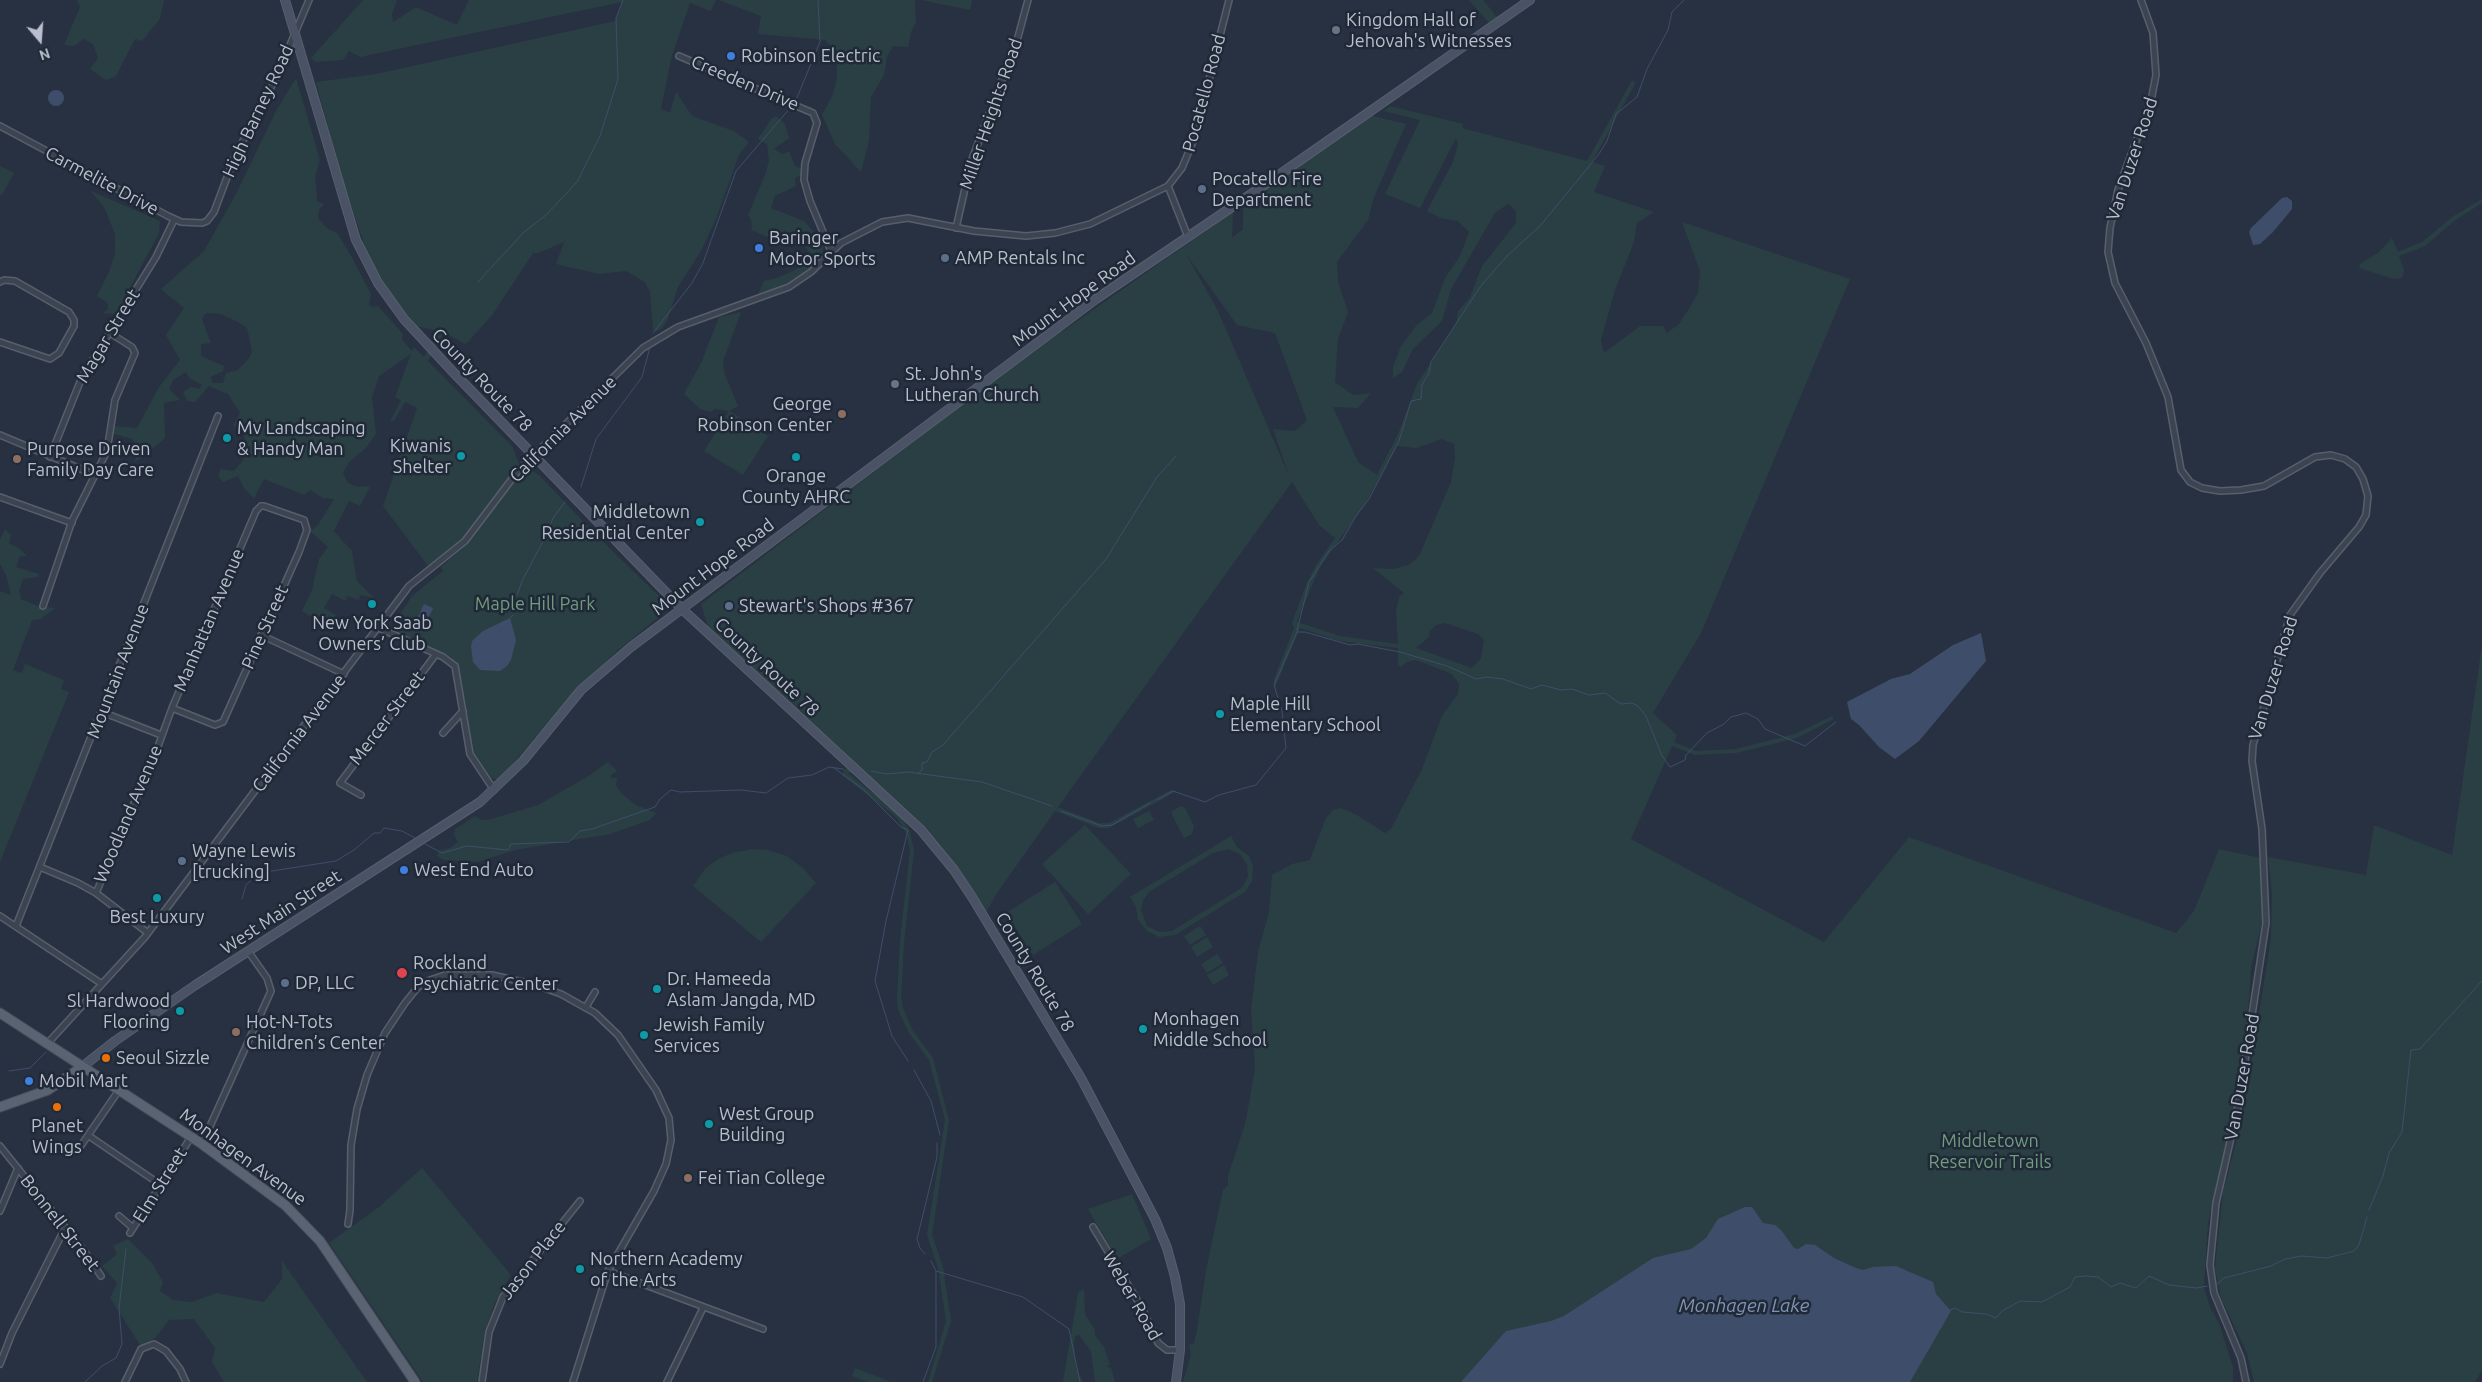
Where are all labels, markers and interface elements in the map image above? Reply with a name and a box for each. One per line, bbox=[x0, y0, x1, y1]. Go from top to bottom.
place label: Kingdom Hall of Jehovah's Witnesses bbox=[1346, 9, 1512, 52]
north arrow bbox=[15, 15, 65, 65]
marker: Kingdom Hall of Jehovah's Witnesses bbox=[1330, 24, 1342, 36]
street label: Pocatello Road bbox=[1178, 32, 1230, 154]
street label: Miller Heights Road bbox=[955, 36, 1027, 192]
street label: High Barney Road bbox=[218, 41, 298, 181]
text: N bbox=[37, 45, 52, 63]
place label: Robinson Electric bbox=[741, 45, 880, 67]
marker: Robinson Electric bbox=[725, 50, 737, 62]
street label: Creeden Drive bbox=[688, 51, 802, 115]
street label: Van Duzer Road bbox=[2102, 95, 2162, 223]
street label: Carmelite Drive bbox=[42, 142, 162, 220]
place label: Pocatello Fire Department bbox=[1212, 168, 1322, 210]
marker: Pocatello Fire Department bbox=[1196, 183, 1208, 195]
place label: Baringer Motor Sports bbox=[769, 227, 876, 270]
marker: Baringer Motor Sports bbox=[753, 242, 765, 254]
place label: AMP Rentals Inc bbox=[955, 247, 1085, 269]
street label: Mount Hope Road bbox=[1008, 247, 1140, 351]
marker: AMP Rentals Inc bbox=[939, 252, 951, 264]
street label: Magar Street bbox=[72, 285, 144, 387]
street label: County Route 78 bbox=[427, 324, 537, 436]
place label: St. John's Lutheran Church bbox=[905, 363, 1039, 406]
street label: California Avenue bbox=[505, 371, 621, 487]
marker: St. John's Lutheran Church bbox=[889, 378, 901, 390]
place label: George Robinson Center bbox=[697, 393, 832, 436]
marker: George Robinson Center bbox=[836, 408, 848, 420]
place label: Mv Landscaping & Handy Man bbox=[237, 417, 366, 459]
marker: Mv Landscaping & Handy Man bbox=[221, 432, 233, 444]
place label: Kiwanis Shelter bbox=[390, 435, 451, 478]
place label: Purpose Driven Family Day Care bbox=[27, 438, 154, 480]
marker: Kiwanis Shelter bbox=[455, 450, 467, 462]
marker: Orange County AHRC bbox=[790, 451, 802, 463]
marker: Purpose Driven Family Day Care bbox=[11, 453, 23, 465]
place label: Orange County AHRC bbox=[742, 465, 850, 508]
place label: Middletown Residential Center bbox=[541, 501, 690, 544]
street label: Mount Hope Road bbox=[648, 514, 778, 620]
marker: Middletown Residential Center bbox=[694, 516, 706, 528]
street label: Manhattan Avenue bbox=[169, 545, 249, 695]
street label: Pine Street bbox=[237, 582, 293, 672]
park label: Maple Hill Park bbox=[475, 593, 595, 615]
place label: Stewart's Shops #367 bbox=[739, 595, 914, 617]
marker: New York Saab Owners’ Club bbox=[366, 598, 378, 610]
marker: Stewart's Shops #367 bbox=[723, 600, 735, 612]
street label: Mountain Avenue bbox=[82, 601, 154, 741]
place label: New York Saab Owners’ Club bbox=[312, 612, 432, 654]
street label: County Route 78 bbox=[710, 613, 824, 721]
street label: Van Duzer Road bbox=[2244, 614, 2302, 742]
street label: Mercer Street bbox=[345, 667, 429, 769]
street label: California Avenue bbox=[248, 670, 350, 796]
place label: Maple Hill Elementary School bbox=[1230, 693, 1381, 736]
marker: Maple Hill Elementary School bbox=[1214, 708, 1226, 720]
street label: Woodland Avenue bbox=[89, 742, 167, 886]
place label: Wayne Lewis [trucking] bbox=[192, 840, 296, 882]
marker: Wayne Lewis [trucking] bbox=[176, 855, 188, 867]
place label: West End Auto bbox=[414, 859, 534, 881]
marker: West End Auto bbox=[398, 864, 410, 876]
street label: West Main Street bbox=[217, 865, 345, 959]
marker: Best Luxury bbox=[151, 892, 163, 904]
place label: Best Luxury bbox=[109, 906, 205, 928]
street label: County Route 78 bbox=[991, 908, 1079, 1036]
place label: Rockland Psychiatric Center bbox=[413, 952, 558, 994]
marker: Rockland Psychiatric Center bbox=[395, 966, 409, 980]
place label: Dr. Hameeda Aslam Jangda, MD bbox=[667, 968, 816, 1011]
place label: DP, LLC bbox=[295, 972, 354, 994]
marker: DP, LLC bbox=[279, 977, 291, 989]
marker: Dr. Hameeda Aslam Jangda, MD bbox=[651, 983, 663, 995]
place label: Sl Hardwood Flooring bbox=[67, 990, 170, 1032]
marker: Sl Hardwood Flooring bbox=[174, 1005, 186, 1017]
place label: Monhagen Middle School bbox=[1153, 1008, 1267, 1050]
place label: Hot-N-Tots Children’s Center bbox=[246, 1011, 385, 1054]
street label: Van Duzer Road bbox=[2220, 1012, 2264, 1142]
place label: Jewish Family Services bbox=[654, 1014, 765, 1056]
marker: Monhagen Middle School bbox=[1137, 1023, 1149, 1035]
marker: Hot-N-Tots Children’s Center bbox=[230, 1026, 242, 1038]
marker: Jewish Family Services bbox=[638, 1029, 650, 1041]
place label: Seoul Sizzle bbox=[116, 1047, 210, 1069]
marker: Seoul Sizzle bbox=[100, 1052, 112, 1064]
place label: Mobil Mart bbox=[39, 1070, 128, 1092]
marker: Mobil Mart bbox=[23, 1075, 35, 1087]
marker: Planet Wings bbox=[51, 1101, 63, 1113]
place label: West Group Building bbox=[719, 1103, 814, 1146]
street label: Monhagen Avenue bbox=[175, 1104, 311, 1210]
place label: Planet Wings bbox=[31, 1115, 83, 1158]
marker: West Group Building bbox=[703, 1118, 715, 1130]
park label: Middletown Reservoir Trails bbox=[1928, 1130, 2052, 1172]
street label: Elm Street bbox=[128, 1143, 192, 1227]
place label: Fei Tian College bbox=[698, 1167, 826, 1189]
street label: Bonnell Street bbox=[16, 1171, 104, 1275]
marker: Fei Tian College bbox=[682, 1172, 694, 1184]
street label: Jason Place bbox=[496, 1216, 570, 1304]
place label: Northern Academy of the Arts bbox=[590, 1248, 743, 1290]
street label: Weber Road bbox=[1098, 1248, 1166, 1344]
marker: Northern Academy of the Arts bbox=[574, 1263, 586, 1275]
water label: Monhagen Lake bbox=[1679, 1295, 1809, 1317]

